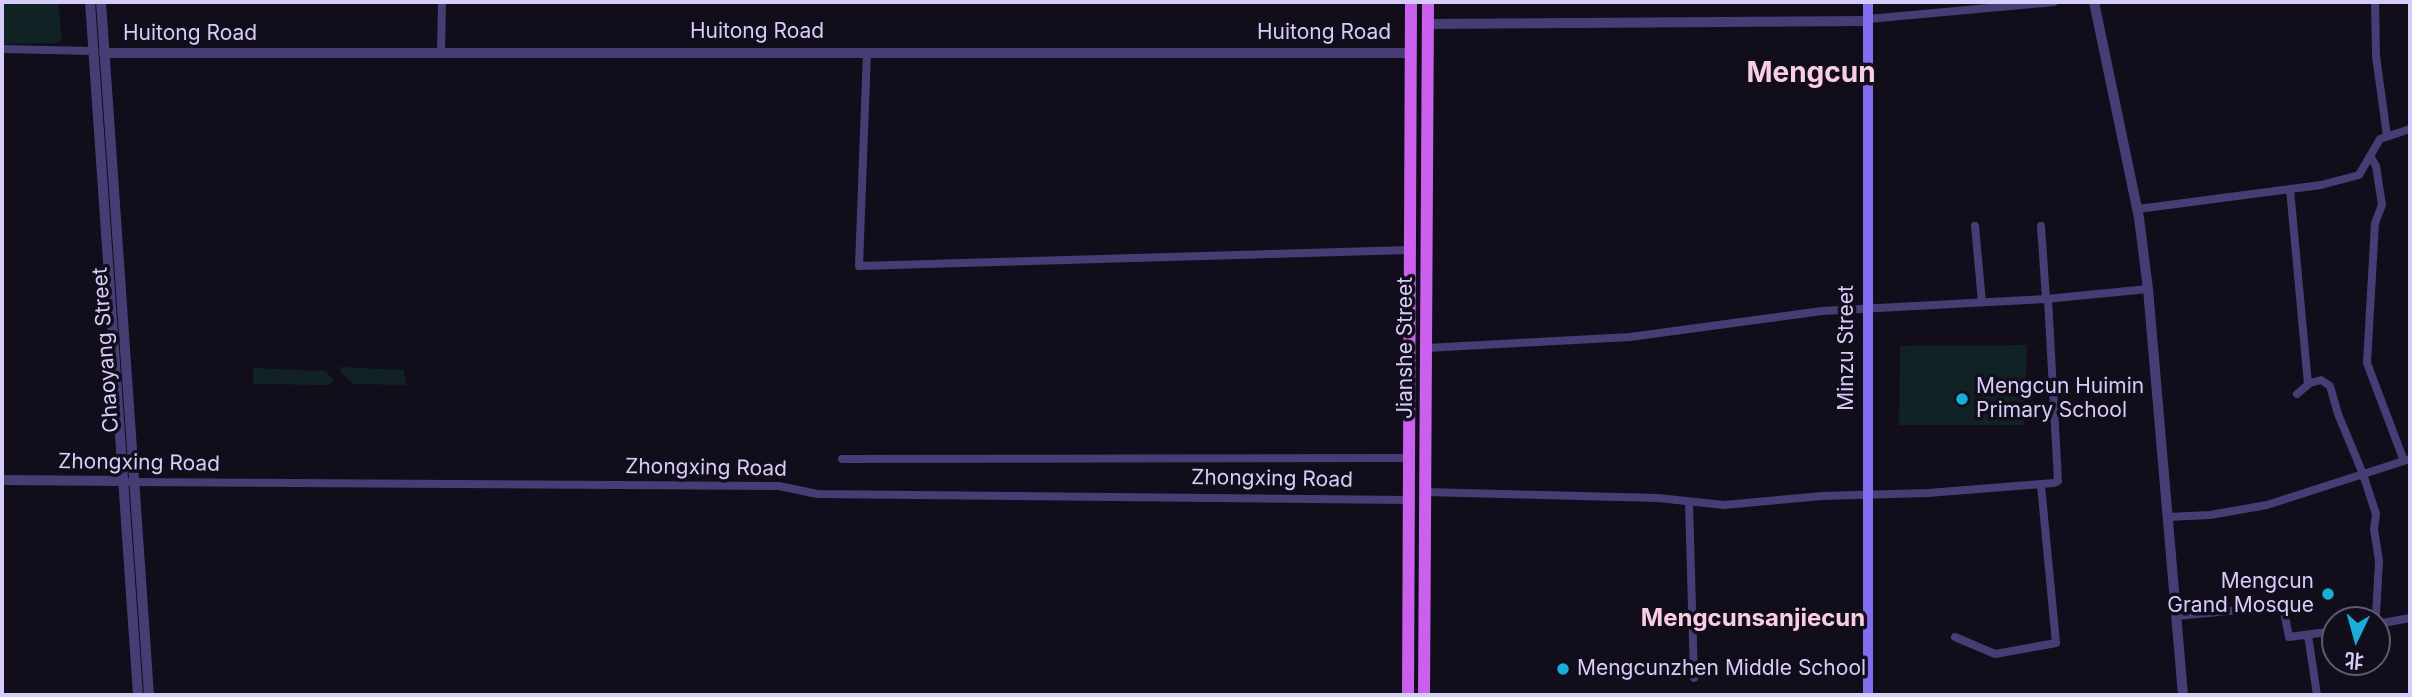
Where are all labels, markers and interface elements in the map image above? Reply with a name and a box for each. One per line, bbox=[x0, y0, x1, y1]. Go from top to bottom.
street label: Huitong Road bbox=[690, 19, 824, 45]
street label: Huitong Road bbox=[1257, 20, 1391, 46]
street label: Huitong Road bbox=[123, 21, 257, 47]
district label: Mengcun bbox=[1746, 57, 1876, 91]
street label: Chaoyang Street bbox=[88, 266, 124, 434]
street label: Jianshe Street bbox=[1393, 277, 1419, 419]
street label: Minzu Street bbox=[1834, 285, 1860, 411]
place label: Mengcun Huimin Primary School bbox=[1976, 374, 2144, 424]
marker: Mengcun Huimin Primary School bbox=[1954, 391, 1970, 407]
street label: Zhongxing Road bbox=[58, 449, 220, 477]
street label: Zhongxing Road bbox=[625, 454, 787, 482]
street label: Zhongxing Road bbox=[1191, 465, 1353, 493]
place label: Mengcun Grand Mosque bbox=[2167, 569, 2314, 619]
marker: Mengcun Grand Mosque bbox=[2320, 586, 2336, 602]
district label: Mengcunsanjiecun bbox=[1641, 605, 1865, 633]
north arrow bbox=[2321, 606, 2391, 676]
text: 北 bbox=[2344, 648, 2365, 673]
place label: Mengcunzhen Middle School bbox=[1577, 656, 1866, 682]
marker: Mengcunzhen Middle School bbox=[1555, 661, 1571, 677]

